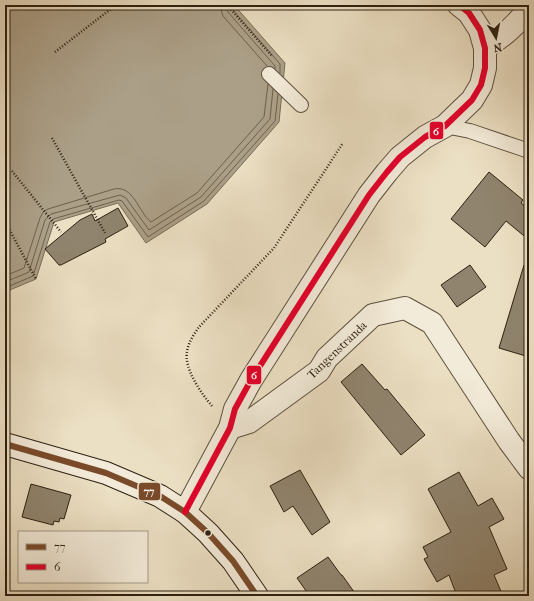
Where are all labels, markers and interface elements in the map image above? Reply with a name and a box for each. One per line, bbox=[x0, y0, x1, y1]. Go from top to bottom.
north arrow bbox=[476, 18, 516, 58]
text: N bbox=[492, 40, 503, 55]
line badge: 6 bbox=[429, 121, 444, 140]
text: 6 bbox=[433, 125, 440, 138]
street label: Tangenstranda bbox=[304, 318, 370, 382]
line badge: 6 bbox=[246, 365, 262, 385]
text: 6 bbox=[251, 369, 258, 382]
line badge: 77 bbox=[138, 482, 161, 501]
text: 77 bbox=[143, 485, 155, 498]
unlabelled marker bbox=[203, 528, 213, 538]
legend bbox=[18, 531, 148, 583]
text: 77 bbox=[54, 540, 66, 554]
text: 6 bbox=[54, 560, 61, 574]

